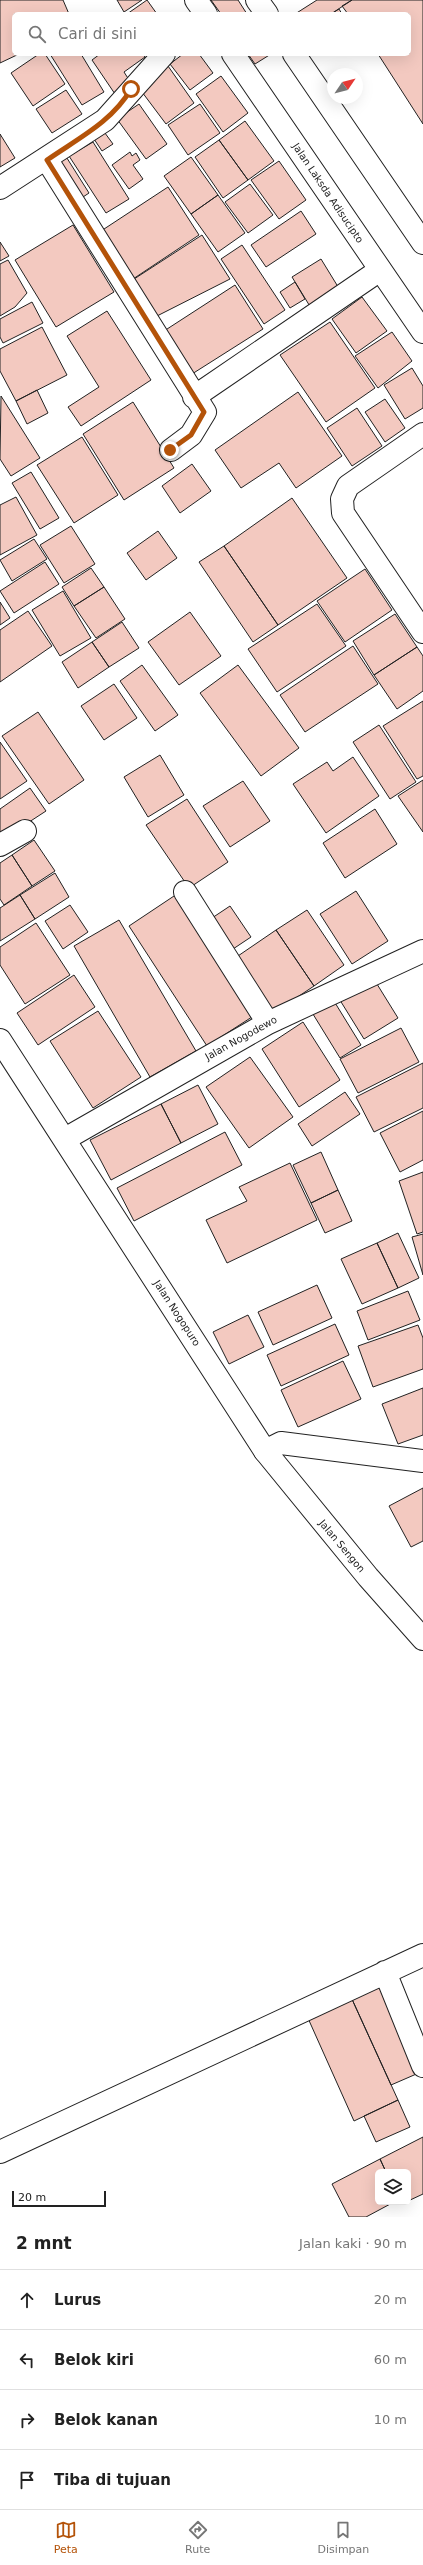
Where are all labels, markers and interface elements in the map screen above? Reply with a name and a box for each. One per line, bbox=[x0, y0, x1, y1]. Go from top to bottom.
search box bbox=[12, 12, 411, 56]
icon: search bbox=[26, 23, 48, 45]
text: Cari di sini bbox=[58, 25, 137, 43]
north arrow bbox=[327, 68, 363, 104]
route start bbox=[122, 80, 140, 98]
street label: Jalan Laksda Adisucipto bbox=[290, 140, 366, 245]
route end bbox=[161, 441, 179, 459]
street label: Jalan Nogodewo bbox=[202, 1014, 279, 1063]
street label: Jalan Nogopuro bbox=[151, 1277, 202, 1348]
street label: Jalan Sengon bbox=[316, 1517, 367, 1574]
map controls bbox=[375, 2169, 411, 2205]
button: layers bbox=[375, 2169, 411, 2205]
scale bar bbox=[12, 2189, 106, 2208]
text: 20 m bbox=[18, 2191, 46, 2204]
text: 2 mnt bbox=[16, 2233, 72, 2253]
text: Jalan kaki · 90 m bbox=[299, 2236, 407, 2251]
icon: ahead bbox=[16, 2289, 38, 2311]
text: Lurus bbox=[54, 2291, 101, 2309]
text: 20 m bbox=[374, 2292, 407, 2307]
icon: left bbox=[16, 2349, 38, 2371]
text: Belok kiri bbox=[54, 2351, 134, 2369]
text: 60 m bbox=[374, 2352, 407, 2367]
icon: right bbox=[16, 2409, 38, 2431]
text: Belok kanan bbox=[54, 2411, 158, 2429]
text: 10 m bbox=[374, 2412, 407, 2427]
icon: arrive bbox=[16, 2469, 38, 2491]
text: Tiba di tujuan bbox=[54, 2471, 171, 2489]
tab: Peta bbox=[54, 2519, 78, 2556]
tab: Rute bbox=[185, 2519, 210, 2556]
tab: Disimpan bbox=[318, 2519, 369, 2556]

